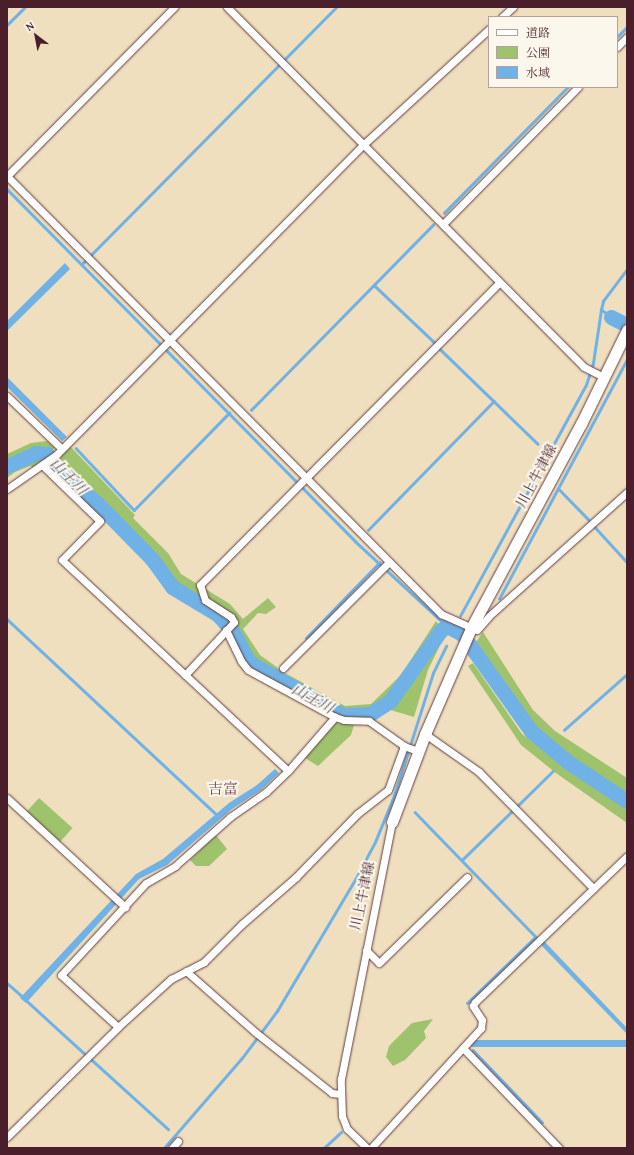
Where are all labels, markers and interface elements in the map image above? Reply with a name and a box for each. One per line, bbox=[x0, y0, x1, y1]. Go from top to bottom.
north arrow bbox=[16, 16, 56, 56]
legend bbox=[488, 16, 618, 88]
text: N bbox=[22, 17, 37, 35]
text: 道路 bbox=[526, 24, 550, 41]
text: 公園 bbox=[526, 44, 550, 61]
text: 水域 bbox=[526, 64, 550, 81]
street label: 川上牛津線 bbox=[512, 441, 560, 511]
water label: 山王川 bbox=[47, 454, 91, 498]
water label: 山王川 bbox=[289, 679, 337, 717]
district label: 吉富 bbox=[208, 780, 238, 798]
street label: 川上牛津線 bbox=[347, 860, 377, 932]

